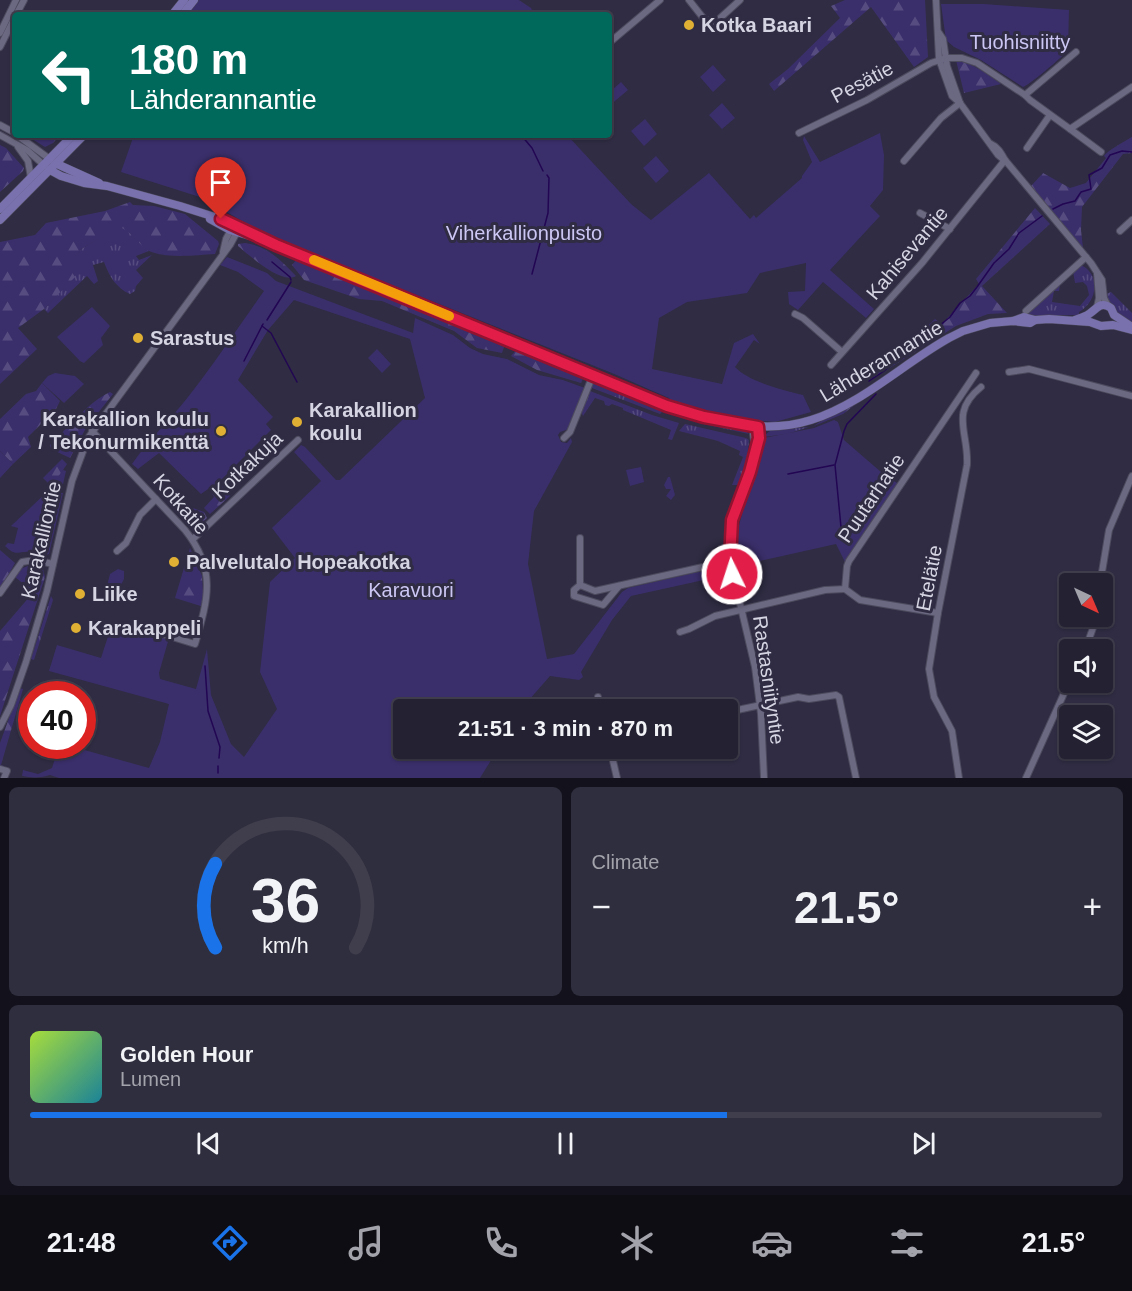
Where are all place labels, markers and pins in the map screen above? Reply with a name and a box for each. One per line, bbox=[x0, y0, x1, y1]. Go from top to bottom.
place label: Kotka Baari bbox=[701, 14, 812, 36]
marker: Kotka Baari bbox=[682, 18, 696, 32]
pin bbox=[195, 157, 246, 219]
place label: Sarastus bbox=[150, 327, 235, 349]
marker: Sarastus bbox=[131, 331, 145, 345]
place label: Karakallion koulu bbox=[309, 399, 417, 444]
place label: Karakallion koulu / Tekonurmikenttä bbox=[38, 408, 210, 453]
marker: Karakallion koulu bbox=[290, 415, 304, 429]
marker: Karakallion koulu / Tekonurmikenttä bbox=[214, 424, 228, 438]
place label: Palvelutalo Hopeakotka bbox=[186, 551, 411, 573]
marker: Palvelutalo Hopeakotka bbox=[167, 555, 181, 569]
place label: Liike bbox=[92, 583, 138, 605]
marker: Liike bbox=[73, 587, 87, 601]
place label: Karakappeli bbox=[88, 617, 201, 639]
marker: Karakappeli bbox=[69, 621, 83, 635]

